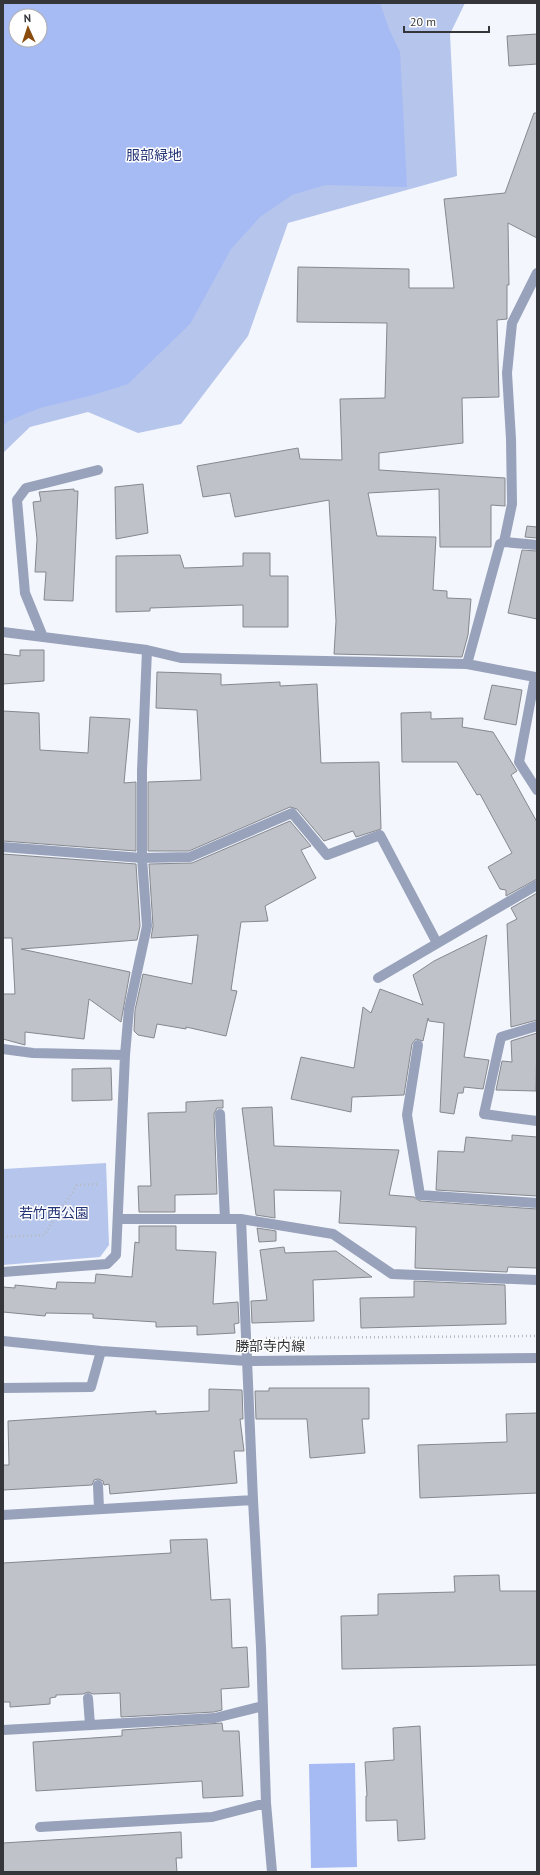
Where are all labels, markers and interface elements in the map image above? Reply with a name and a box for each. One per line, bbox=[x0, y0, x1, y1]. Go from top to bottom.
north arrow bbox=[8, 8, 48, 48]
scale bar bbox=[404, 8, 489, 34]
text: N bbox=[23, 11, 31, 25]
text: 20 m bbox=[410, 14, 436, 29]
park label: 服部緑地 bbox=[126, 146, 182, 164]
park label: 若竹西公園 bbox=[19, 1204, 89, 1222]
street label: 勝部寺内線 bbox=[235, 1337, 305, 1355]

